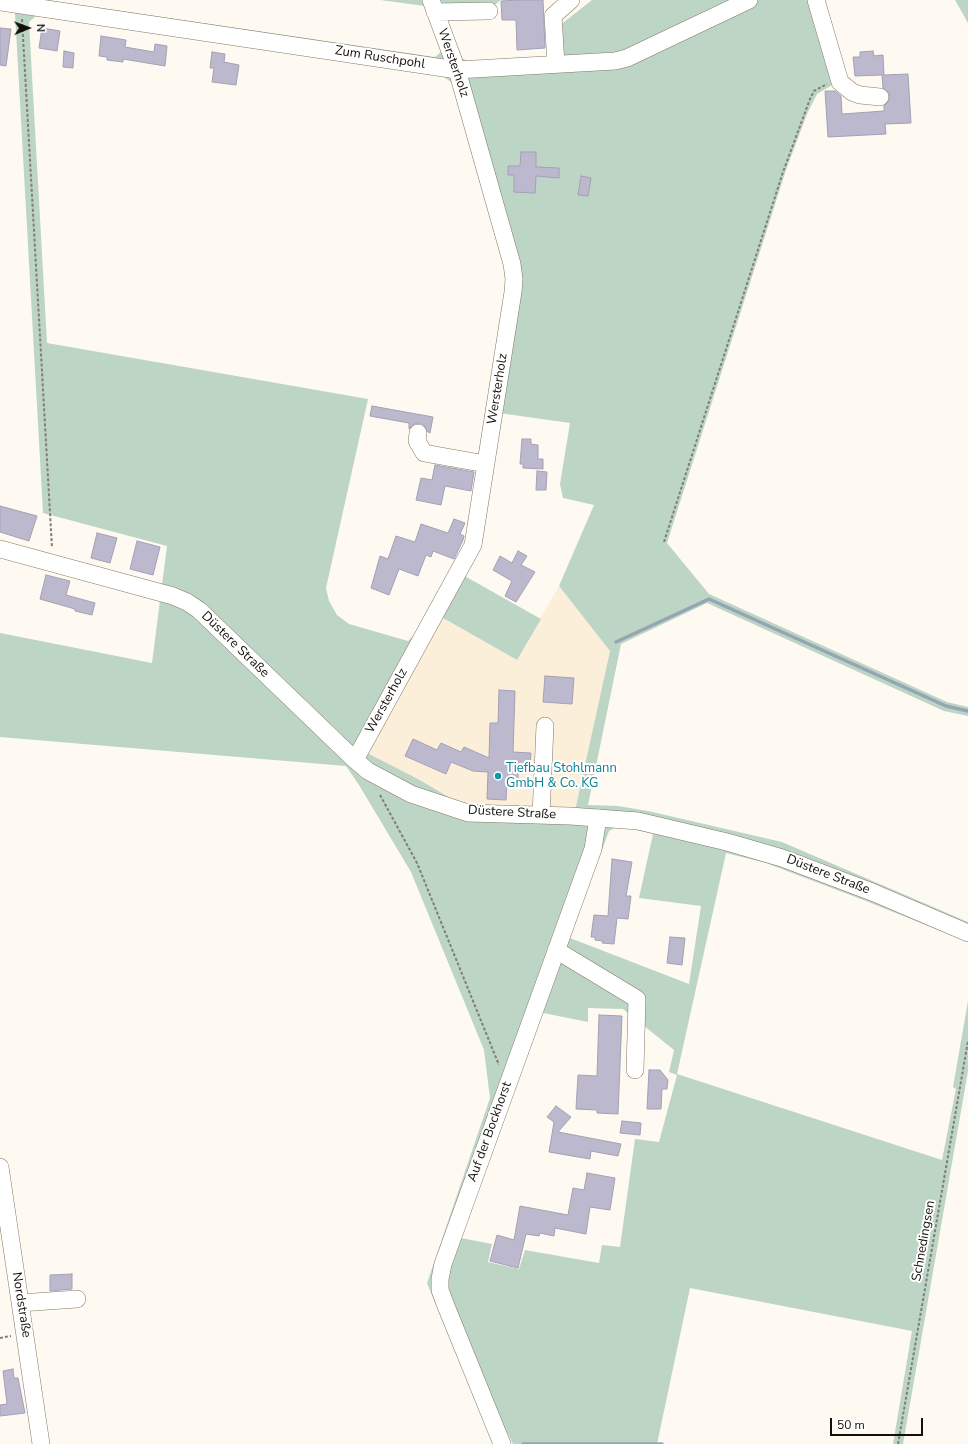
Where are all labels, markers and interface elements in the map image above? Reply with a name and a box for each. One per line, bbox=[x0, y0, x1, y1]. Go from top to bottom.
north arrow bbox=[8, 8, 48, 48]
text: N bbox=[33, 24, 48, 32]
street label: Wersterholz bbox=[434, 27, 472, 99]
street label: Zum Ruschpohl bbox=[334, 43, 426, 73]
street label: Wersterholz bbox=[485, 352, 511, 426]
street label: Düstere Straße bbox=[198, 609, 272, 681]
street label: Wersterholz bbox=[363, 666, 411, 736]
place label: Tiefbau Stohlmann GmbH & Co. KG bbox=[506, 761, 617, 792]
marker: Tiefbau Stohlmann GmbH & Co. KG bbox=[493, 771, 503, 781]
street label: Düstere Straße bbox=[468, 803, 556, 823]
street label: Düstere Straße bbox=[784, 852, 872, 898]
street label: Auf der Bockhorst bbox=[465, 1080, 515, 1184]
street label: Schnedingsen bbox=[909, 1199, 939, 1283]
street label: Nordstraße bbox=[8, 1271, 34, 1339]
scale bar bbox=[832, 1410, 925, 1436]
text: 50 m bbox=[837, 1417, 865, 1433]

